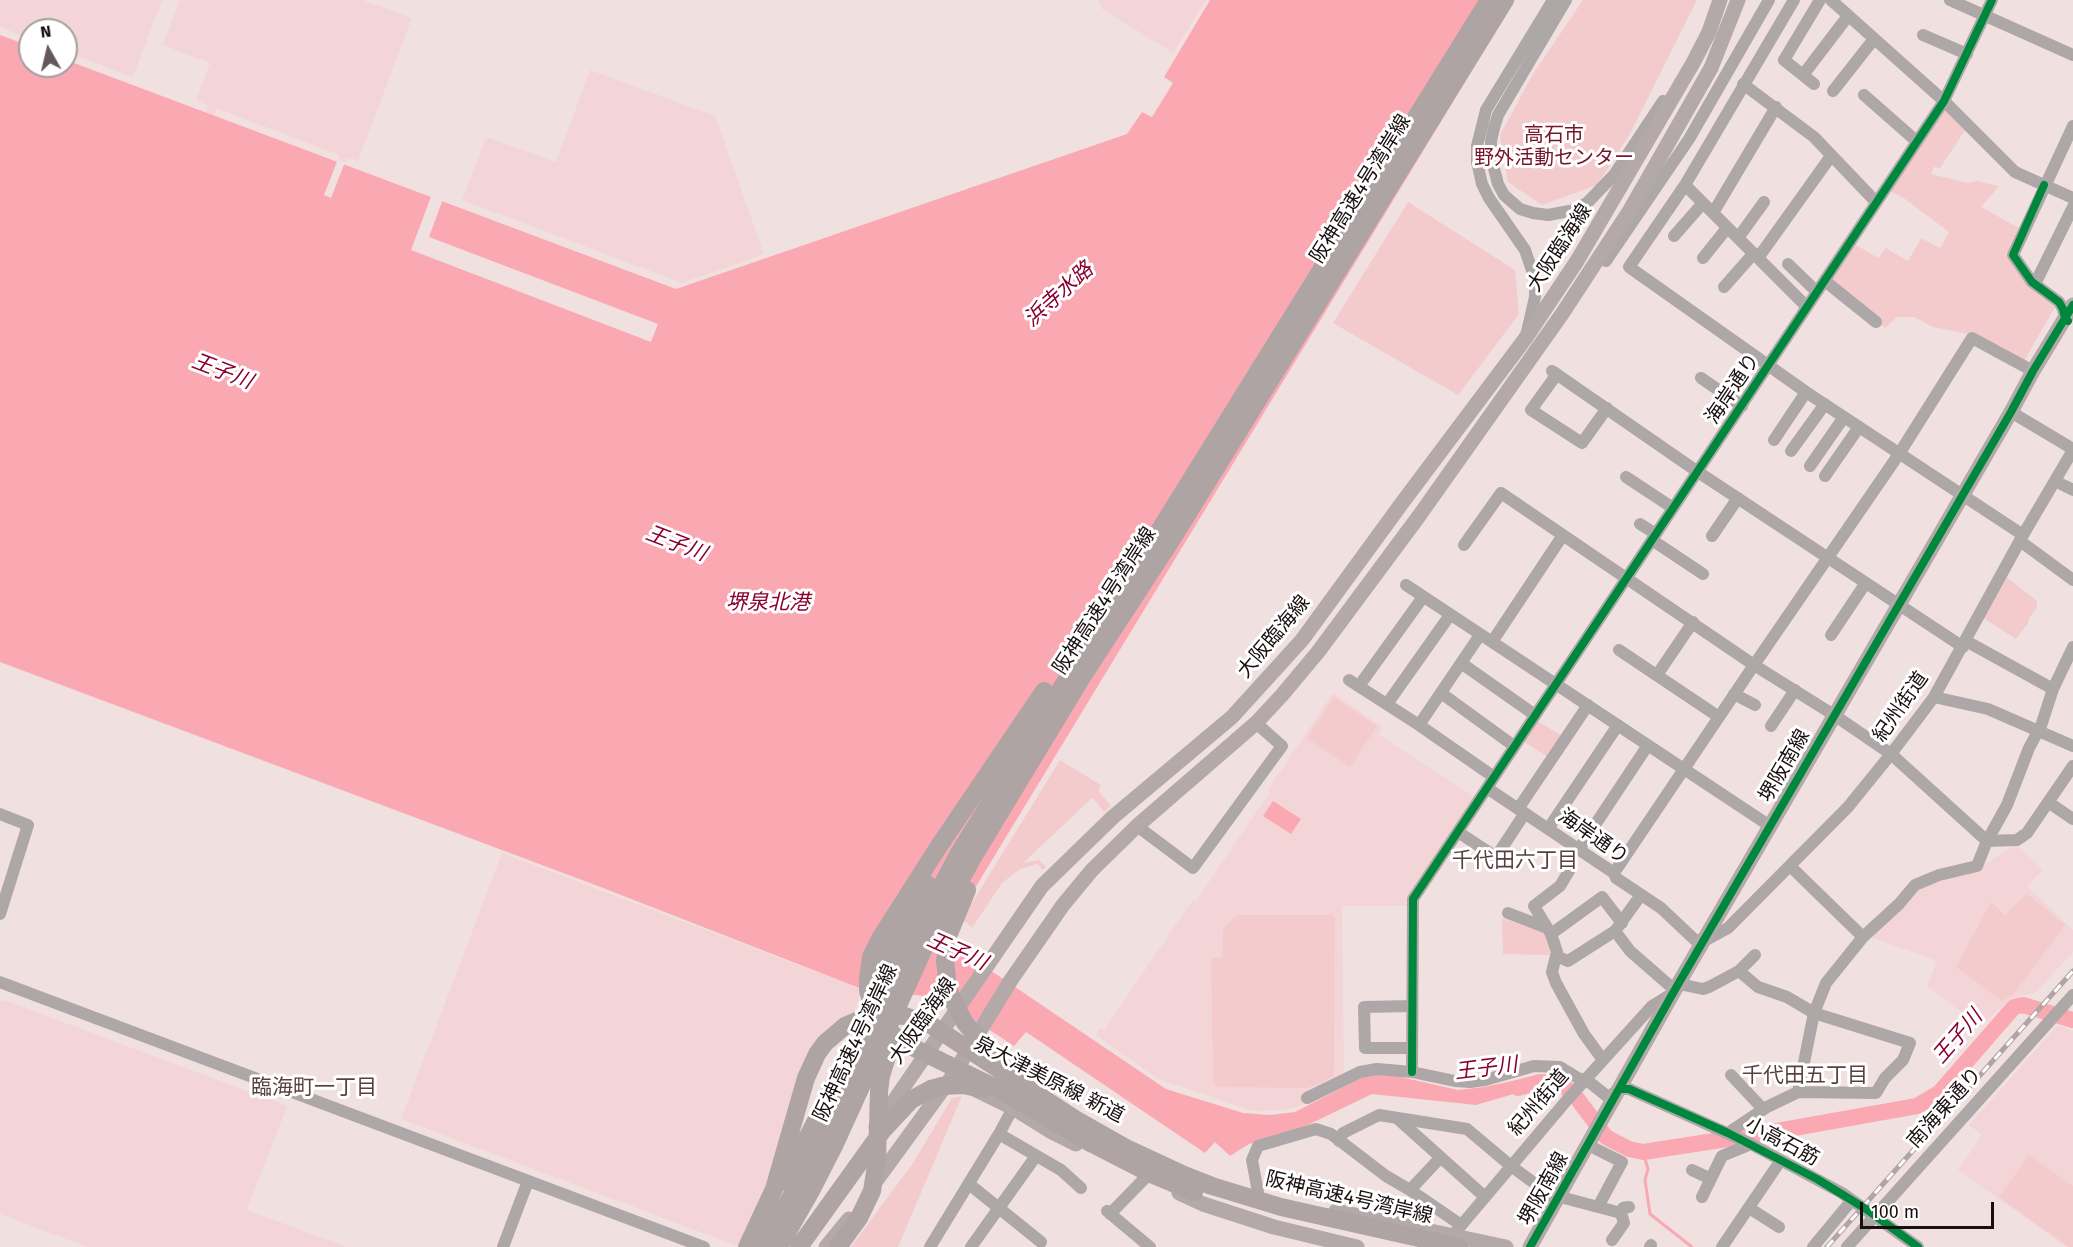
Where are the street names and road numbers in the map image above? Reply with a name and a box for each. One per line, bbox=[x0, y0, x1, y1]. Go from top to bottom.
street label: 阪神高速4号湾岸線 bbox=[1306, 110, 1416, 268]
street label: 大阪臨海線 bbox=[1523, 200, 1597, 296]
street label: 海岸通り bbox=[1701, 349, 1765, 429]
street label: 阪神高速4号湾岸線 bbox=[1048, 523, 1162, 679]
street label: 大阪臨海線 bbox=[1233, 591, 1315, 683]
street label: 紀州街道 bbox=[1868, 667, 1934, 747]
street label: 堺阪南線 bbox=[1755, 725, 1815, 807]
street label: 海岸通り bbox=[1553, 804, 1633, 870]
street label: 阪神高速4号湾岸線 bbox=[809, 961, 903, 1125]
street label: 大阪臨海線 bbox=[884, 973, 962, 1069]
street label: 泉大津美原線 新道 bbox=[970, 1032, 1128, 1128]
street label: 南海東通り bbox=[1903, 1063, 1987, 1153]
street label: 紀州街道 bbox=[1504, 1065, 1574, 1141]
street label: 小高石筋 bbox=[1741, 1113, 1823, 1171]
street label: 堺阪南線 bbox=[1514, 1148, 1574, 1230]
street label: 阪神高速4号湾岸線 bbox=[1263, 1167, 1435, 1229]

